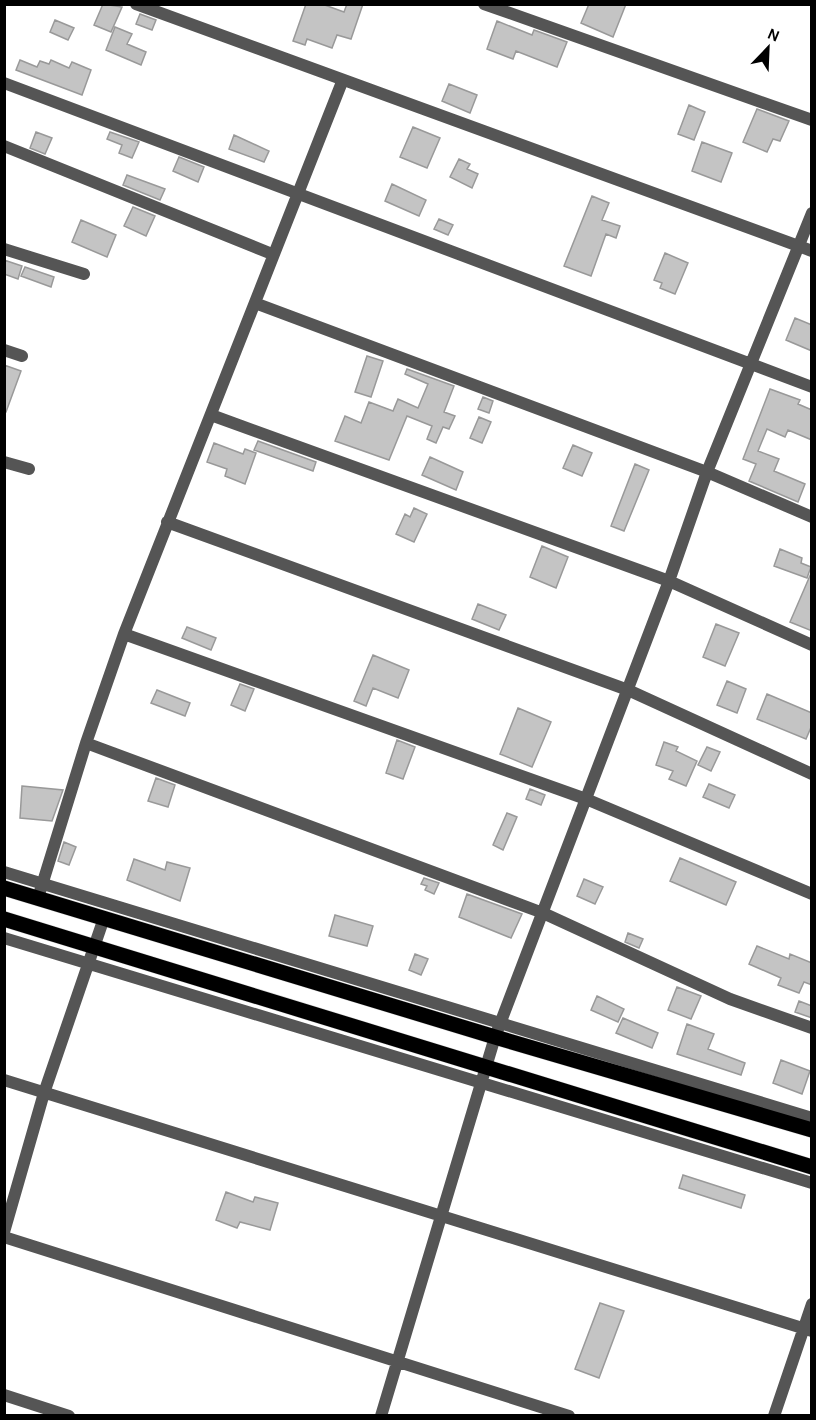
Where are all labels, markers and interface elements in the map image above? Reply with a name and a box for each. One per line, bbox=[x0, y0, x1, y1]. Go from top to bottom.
north arrow bbox=[738, 18, 798, 78]
text: N bbox=[765, 24, 783, 46]

